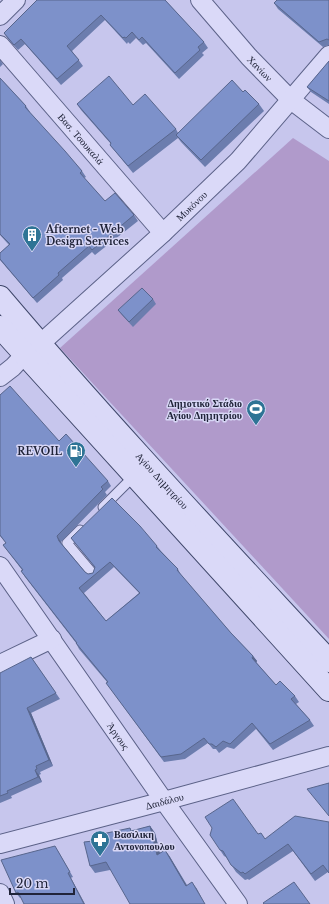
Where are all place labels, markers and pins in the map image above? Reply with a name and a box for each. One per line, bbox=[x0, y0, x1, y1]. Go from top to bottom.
place label: Afternet - Web Design Services bbox=[45, 223, 129, 248]
building icon: Afternet - Web Design Services bbox=[21, 224, 43, 252]
place label: Δημοτικό Στάδιο Αγίου Δημητρίου bbox=[167, 397, 242, 422]
sports icon: Δημοτικό Στάδιο Αγίου Δημητρίου bbox=[245, 398, 267, 426]
fuel station icon: REVOIL bbox=[65, 440, 87, 468]
place label: REVOIL bbox=[17, 445, 62, 458]
place label: Βασιλικη Αντονοπουλου bbox=[114, 828, 175, 853]
pharmacy icon: Βασιλικη Αντονοπουλου bbox=[89, 829, 111, 857]

